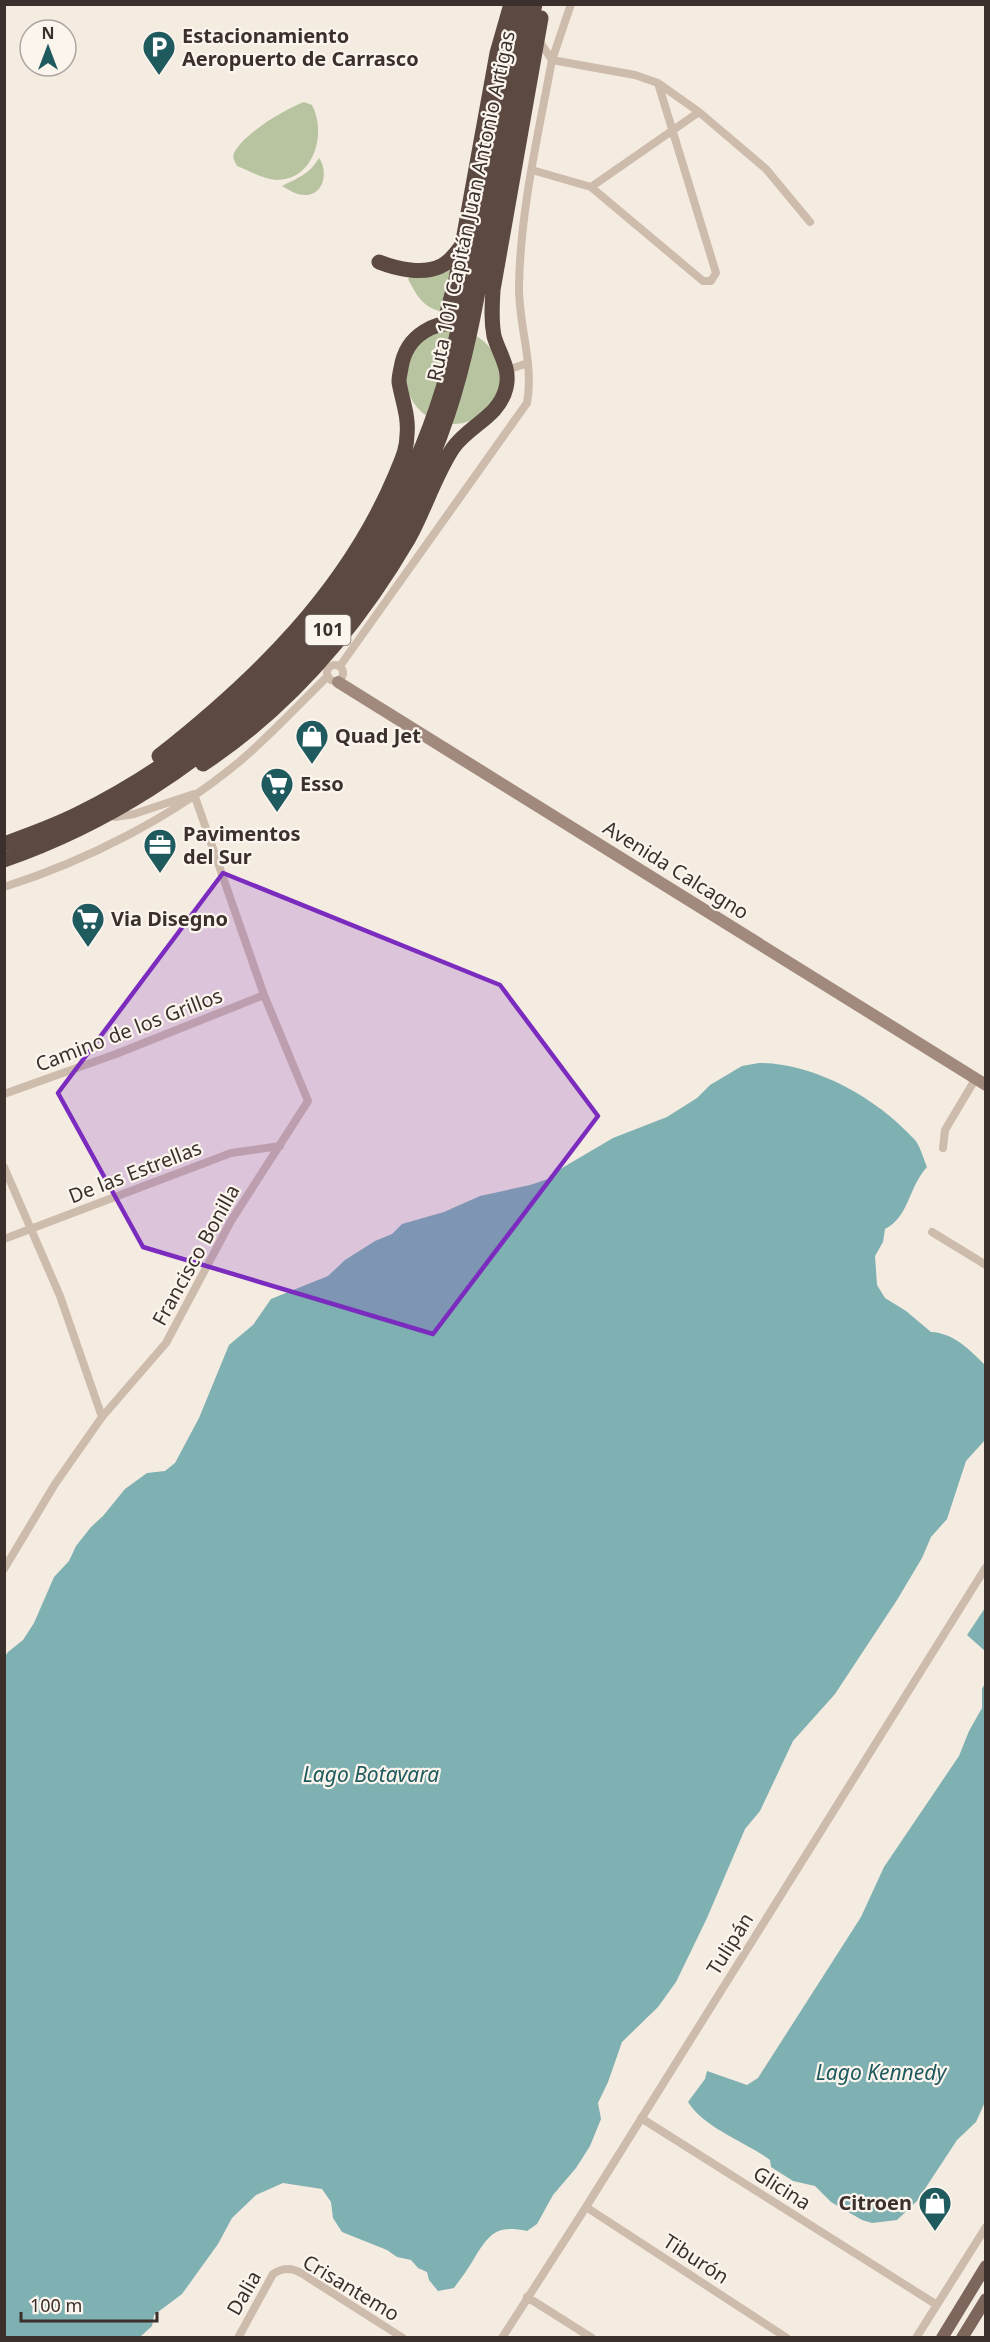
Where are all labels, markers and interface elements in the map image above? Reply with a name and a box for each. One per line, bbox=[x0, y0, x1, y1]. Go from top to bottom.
north arrow bbox=[18, 18, 78, 78]
text: N bbox=[41, 22, 55, 44]
place label: Estacionamiento Aeropuerto de Carrasco bbox=[182, 22, 419, 72]
street label: Ruta 101 Capitán Juan Antonio Artigas bbox=[420, 28, 521, 384]
parking icon: Estacionamiento Aeropuerto de Carrasco bbox=[141, 29, 177, 76]
road number: 101 bbox=[306, 615, 350, 645]
shop icon: Quad Jet bbox=[294, 718, 330, 765]
place label: Quad Jet bbox=[335, 722, 421, 749]
supermarket icon: Esso bbox=[259, 766, 295, 813]
place label: Esso bbox=[300, 770, 344, 797]
street label: Avenida Calcagno bbox=[598, 814, 754, 925]
place label: Pavimentos del Sur bbox=[183, 820, 300, 870]
office icon: Pavimentos del Sur bbox=[142, 827, 178, 874]
supermarket icon: Via Disegno bbox=[70, 901, 106, 948]
place label: Via Disegno bbox=[111, 905, 228, 932]
street label: Camino de los Grillos bbox=[31, 981, 226, 1078]
street label: De las Estrellas bbox=[64, 1134, 205, 1209]
street label: Francisco Bonilla bbox=[146, 1179, 245, 1330]
water label: Lago Botavara bbox=[303, 1760, 439, 1788]
street label: Tulipán bbox=[700, 1907, 759, 1980]
water label: Lago Kennedy bbox=[816, 2058, 947, 2086]
street label: Glicina bbox=[748, 2159, 816, 2216]
shop icon: Citroen bbox=[917, 2185, 953, 2232]
place label: Citroen bbox=[839, 2189, 912, 2216]
street label: Tiburón bbox=[658, 2227, 734, 2290]
street label: Crisantemo bbox=[298, 2248, 405, 2327]
street label: Dalia bbox=[220, 2265, 267, 2320]
scale bar bbox=[21, 2285, 158, 2323]
text: 100 m bbox=[30, 2293, 82, 2317]

